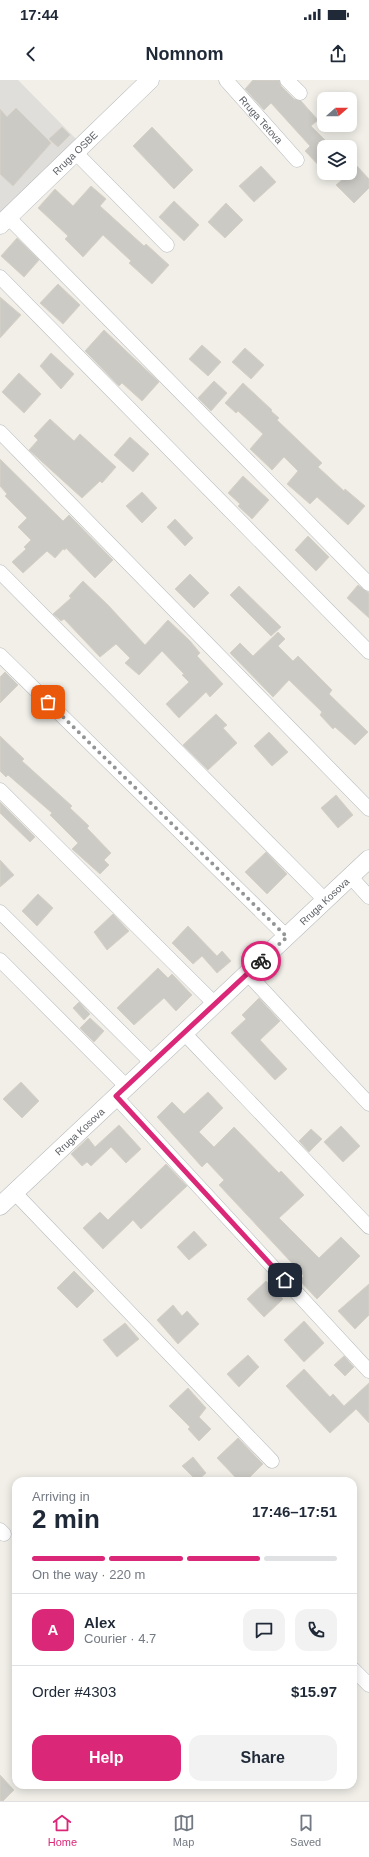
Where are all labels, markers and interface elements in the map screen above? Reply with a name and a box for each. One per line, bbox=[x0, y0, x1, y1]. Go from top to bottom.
text: 17:44 bbox=[20, 6, 58, 23]
icon: back bbox=[20, 43, 42, 65]
icon: share bbox=[327, 43, 349, 65]
text: Nomnom bbox=[146, 44, 224, 64]
north arrow bbox=[317, 92, 357, 132]
map controls bbox=[317, 92, 357, 180]
street label: Rruga Tetova bbox=[237, 94, 285, 146]
street label: Rruga OSBE bbox=[50, 128, 100, 177]
button: layers bbox=[317, 140, 357, 180]
pin bbox=[31, 685, 65, 719]
icon: bag bbox=[37, 691, 59, 713]
street label: Rruga Kosova bbox=[297, 875, 351, 927]
courier bbox=[241, 941, 281, 981]
icon: bike bbox=[250, 950, 272, 972]
street label: Rruga Kosova bbox=[53, 1105, 107, 1157]
pin bbox=[268, 1263, 302, 1297]
icon: home bbox=[274, 1269, 296, 1291]
text: Arriving in bbox=[32, 1489, 90, 1504]
text: 17:46–17:51 bbox=[252, 1503, 337, 1520]
text: 2 min bbox=[32, 1504, 100, 1534]
text: On the way · 220 m bbox=[32, 1567, 145, 1582]
button: chat bbox=[243, 1609, 285, 1651]
button: phone bbox=[295, 1609, 337, 1651]
text: Alex bbox=[84, 1614, 116, 1631]
text: A bbox=[48, 1621, 58, 1638]
text: Courier · 4.7 bbox=[84, 1631, 156, 1646]
text: Order #4303 bbox=[32, 1683, 116, 1700]
text: $15.97 bbox=[291, 1683, 337, 1700]
button: Help bbox=[32, 1735, 181, 1781]
button: Share bbox=[189, 1735, 337, 1781]
tab: Home bbox=[48, 1812, 77, 1848]
tab: Map bbox=[173, 1812, 195, 1848]
tab: Saved bbox=[290, 1812, 321, 1848]

